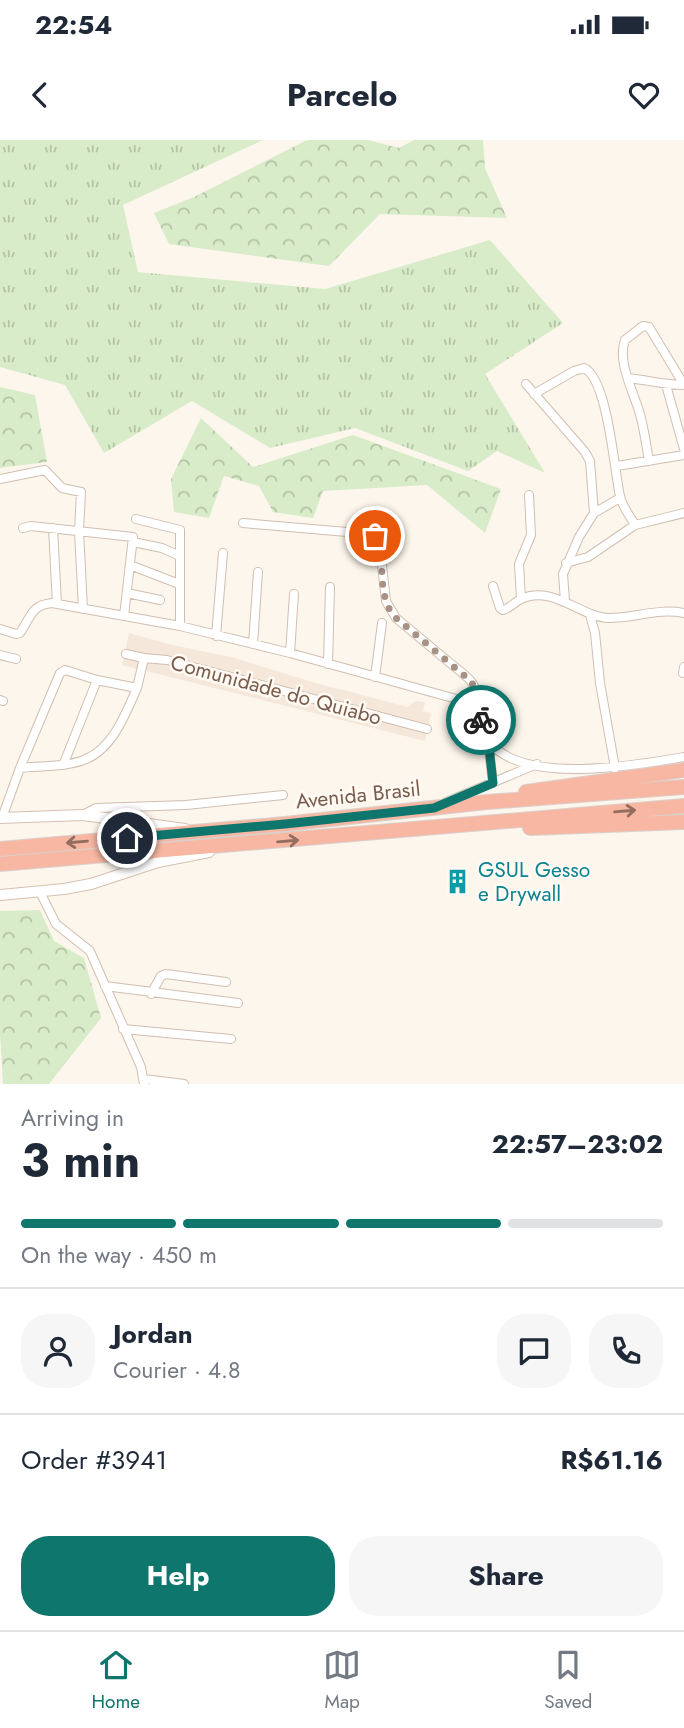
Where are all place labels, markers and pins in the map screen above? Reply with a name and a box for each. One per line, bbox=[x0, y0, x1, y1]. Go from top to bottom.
pin bbox=[345, 506, 405, 566]
pin bbox=[97, 808, 157, 868]
place label: GSUL Gesso e Drywall bbox=[478, 855, 590, 909]
building icon: GSUL Gesso e Drywall bbox=[444, 868, 472, 896]

